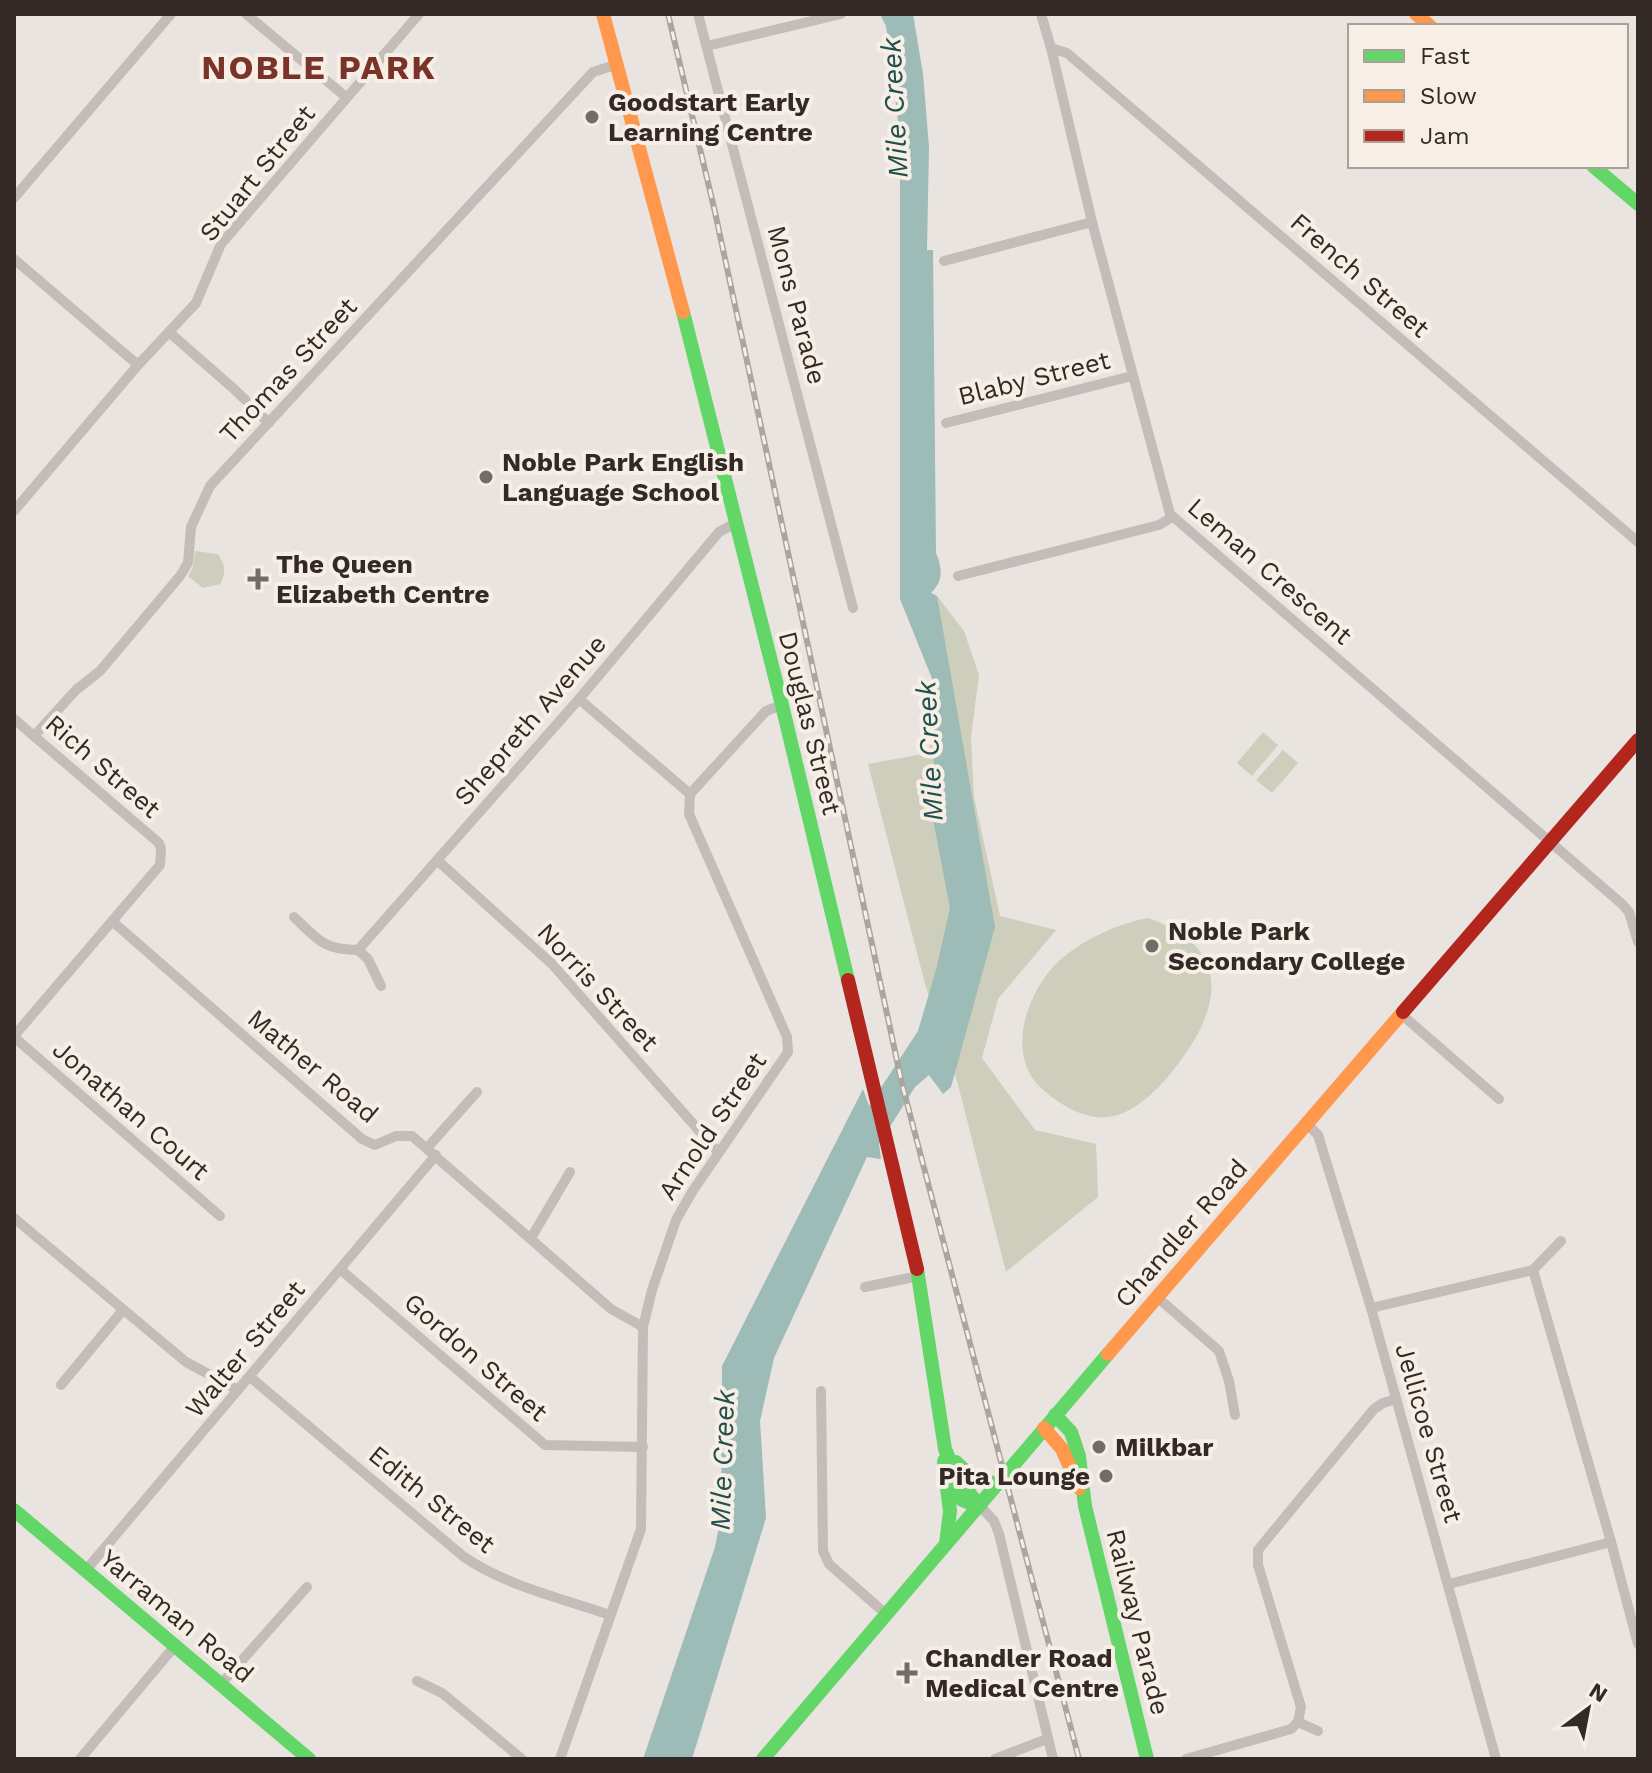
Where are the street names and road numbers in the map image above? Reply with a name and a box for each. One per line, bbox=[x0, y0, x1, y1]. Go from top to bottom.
street label: Stuart Street bbox=[193, 99, 321, 247]
street label: French Street bbox=[1285, 207, 1436, 343]
street label: Mons Parade bbox=[761, 222, 833, 388]
street label: Thomas Street bbox=[213, 291, 363, 449]
street label: Blaby Street bbox=[955, 345, 1113, 411]
street label: Leman Crescent bbox=[1182, 492, 1358, 651]
street label: Douglas Street bbox=[773, 628, 847, 818]
street label: Shepreth Avenue bbox=[448, 629, 612, 811]
street label: Rich Street bbox=[40, 708, 166, 824]
street label: Norris Street bbox=[531, 917, 665, 1057]
street label: Mather Road bbox=[242, 1003, 384, 1129]
street label: Jonathan Court bbox=[47, 1034, 215, 1186]
street label: Arnold Street bbox=[652, 1047, 772, 1205]
street label: Chandler Road bbox=[1109, 1153, 1253, 1313]
street label: Walter Street bbox=[179, 1275, 311, 1423]
street label: Gordon Street bbox=[398, 1287, 554, 1427]
street label: Jellicoe Street bbox=[1389, 1340, 1469, 1526]
street label: Edith Street bbox=[363, 1439, 501, 1559]
street label: Railway Parade bbox=[1100, 1526, 1176, 1718]
street label: Yarraman Road bbox=[94, 1543, 260, 1689]

